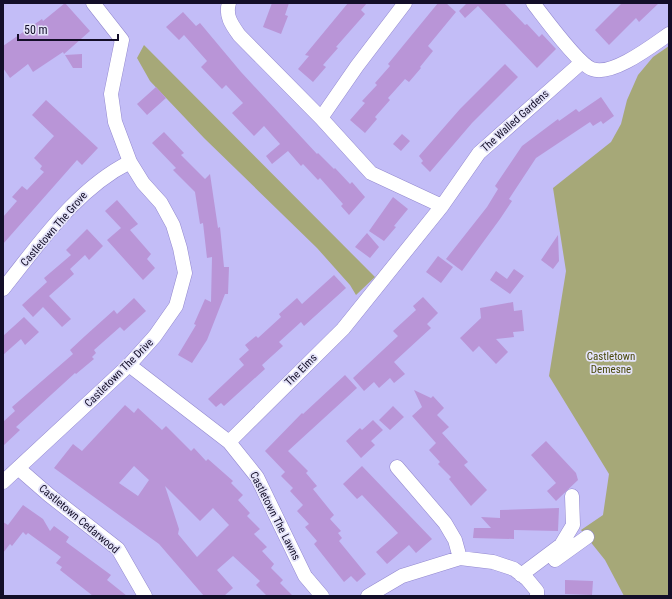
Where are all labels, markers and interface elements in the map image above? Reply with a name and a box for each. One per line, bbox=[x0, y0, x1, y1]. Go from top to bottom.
scale bar bbox=[18, 16, 118, 42]
text: 50 m bbox=[24, 23, 48, 37]
street label: The Walled Gardens bbox=[479, 87, 551, 155]
street label: Castletown The Grove bbox=[18, 189, 90, 269]
street label: Castletown The Drive bbox=[82, 336, 156, 410]
park label: Castletown Demesne bbox=[587, 350, 635, 376]
street label: The Elms bbox=[282, 351, 320, 389]
street label: Castletown The Lawns bbox=[247, 470, 303, 562]
street label: Castletown Cedarwood bbox=[36, 482, 122, 556]

